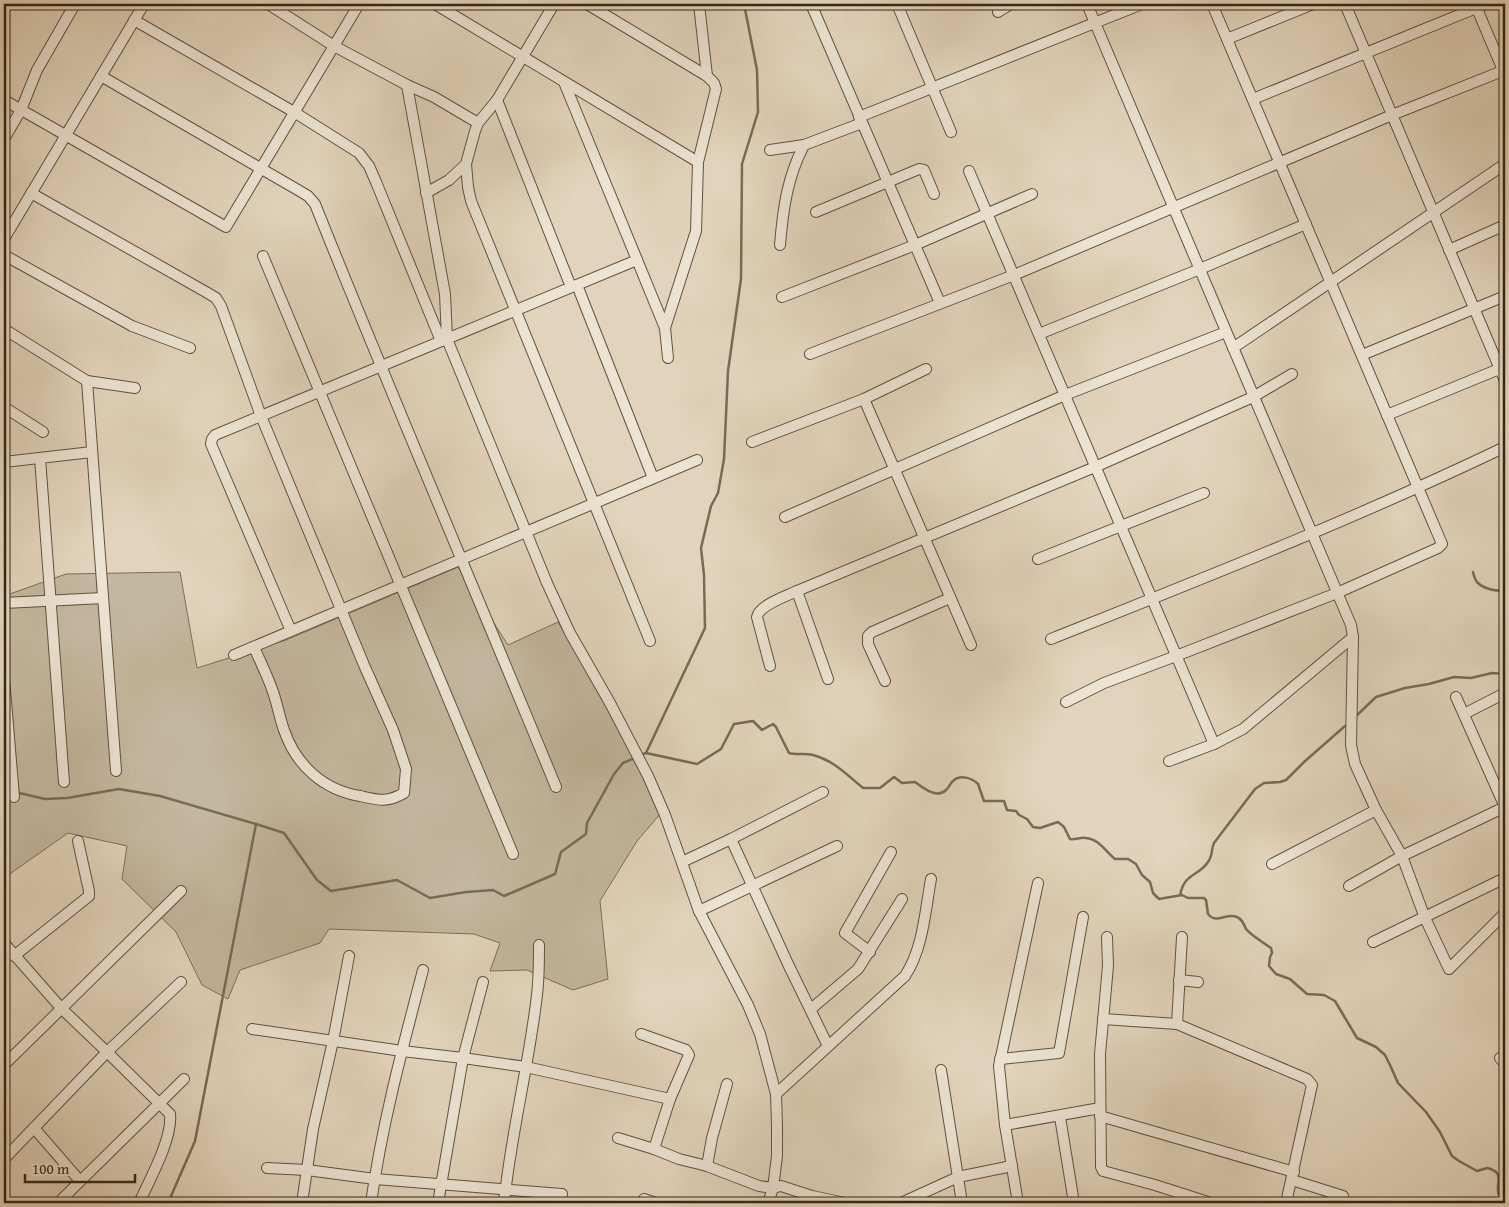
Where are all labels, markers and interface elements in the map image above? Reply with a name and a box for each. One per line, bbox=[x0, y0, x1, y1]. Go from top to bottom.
scale bar bbox=[25, 1152, 135, 1184]
text: 100 m bbox=[32, 1158, 70, 1179]

